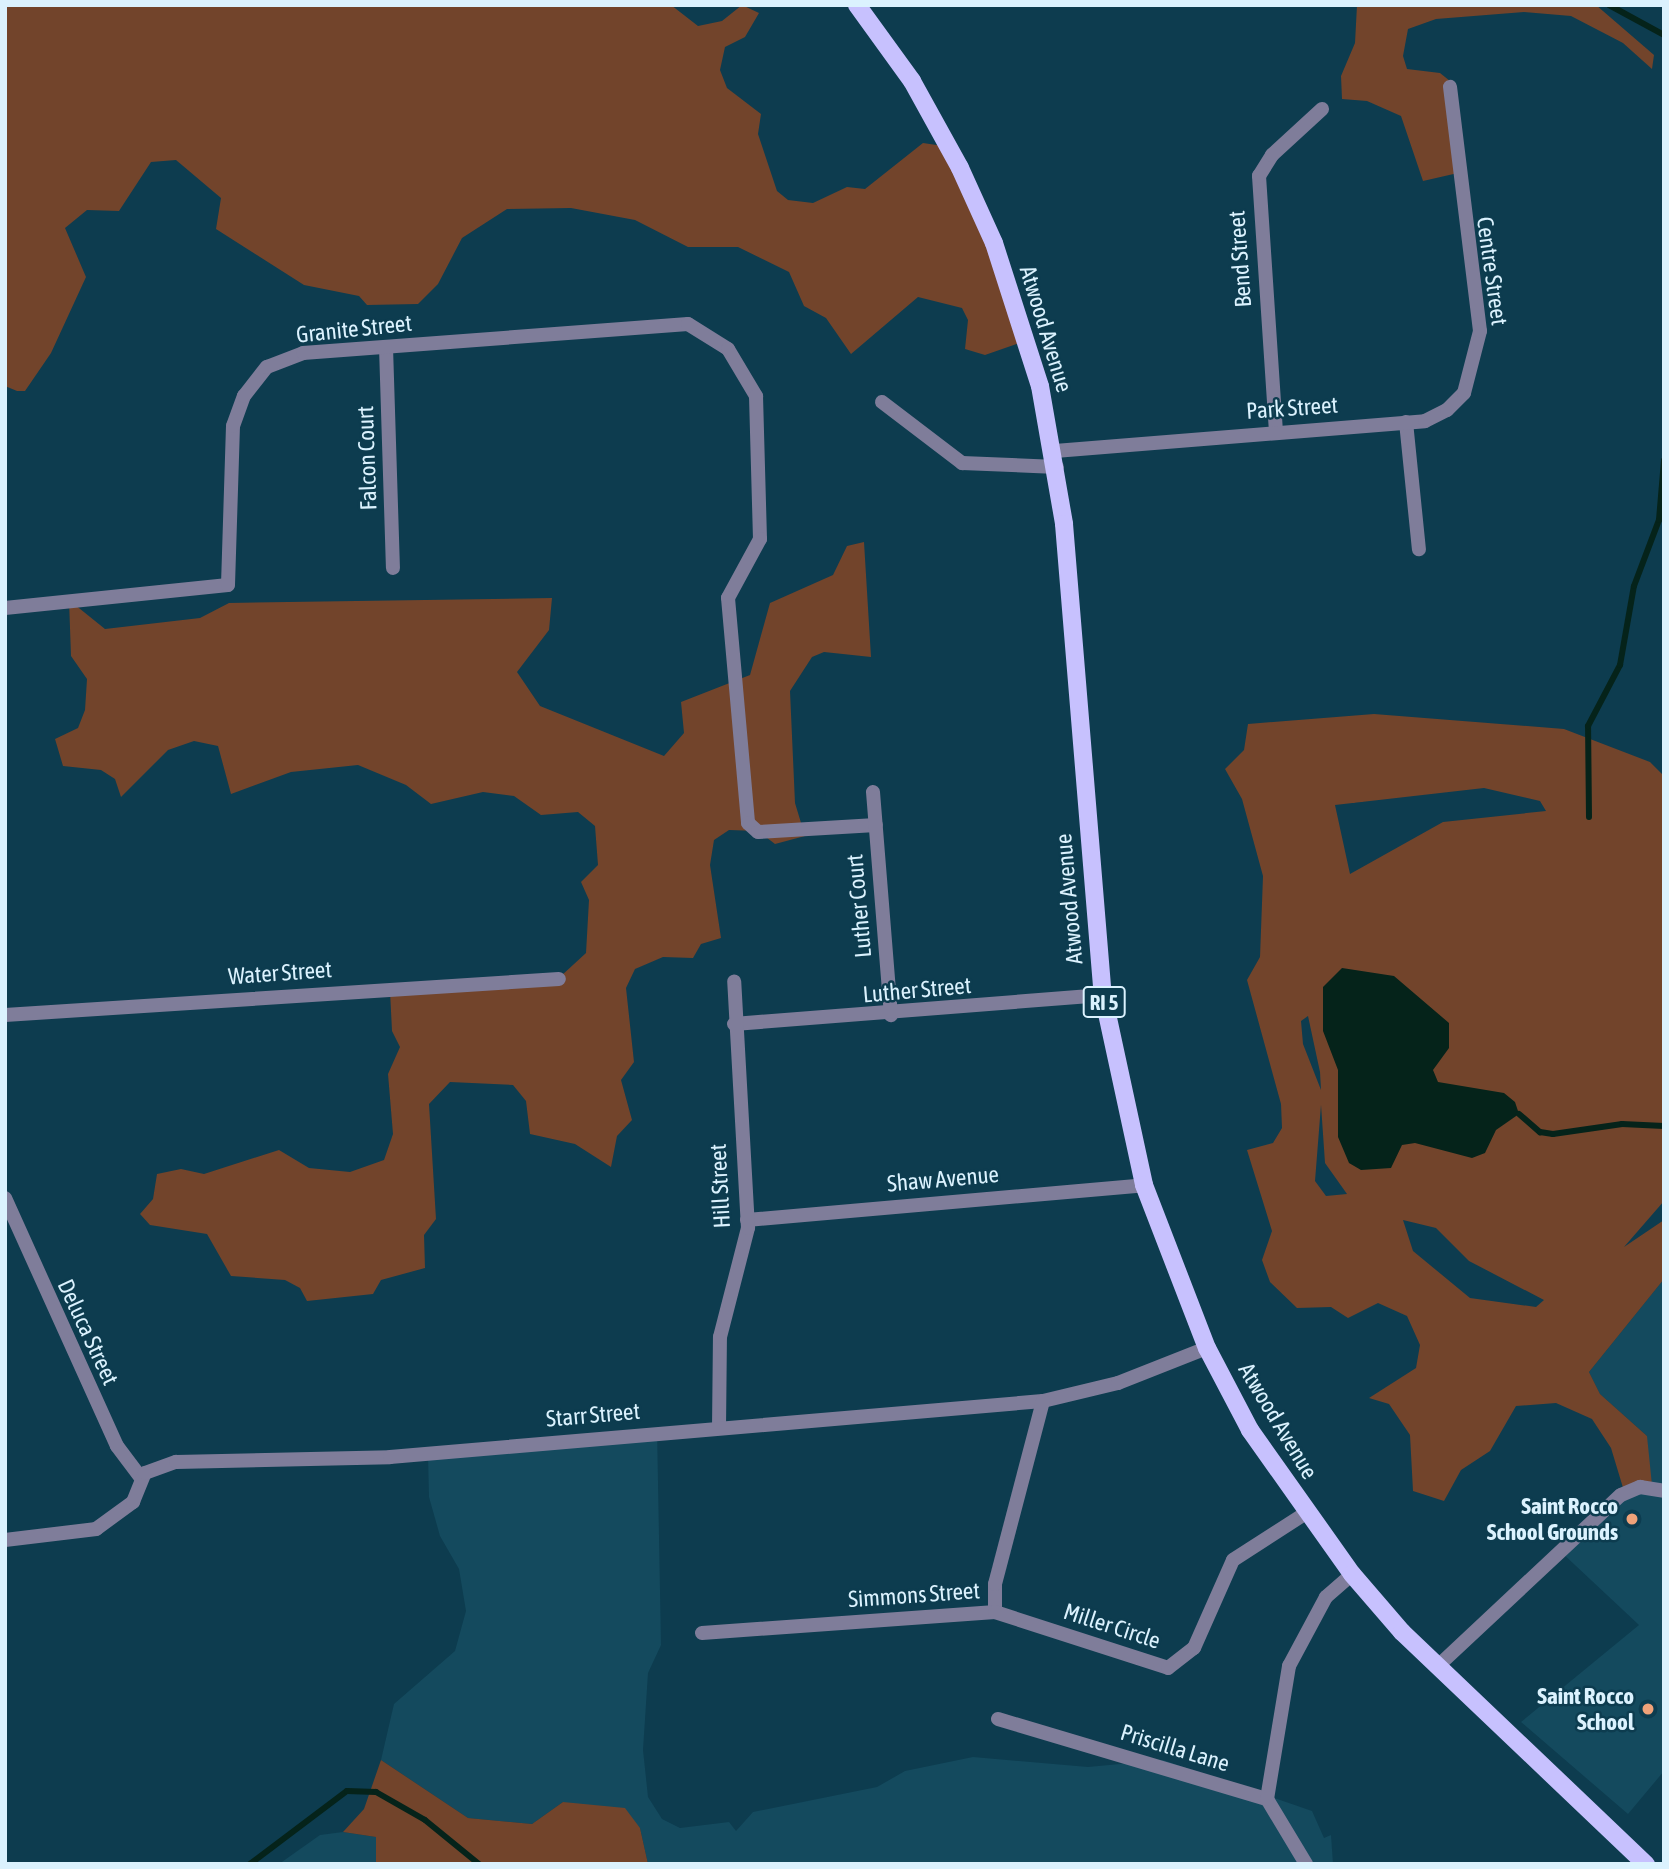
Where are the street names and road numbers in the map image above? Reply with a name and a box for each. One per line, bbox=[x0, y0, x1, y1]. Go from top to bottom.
street label: Bend Street bbox=[1223, 210, 1257, 308]
street label: Centre Street bbox=[1471, 215, 1513, 327]
street label: Atwood Avenue bbox=[1014, 262, 1078, 396]
street label: Granite Street bbox=[295, 309, 413, 349]
street label: Park Street bbox=[1245, 391, 1339, 425]
street label: Falcon Court bbox=[351, 405, 383, 511]
street label: Atwood Avenue bbox=[1050, 833, 1088, 965]
street label: Luther Court bbox=[841, 853, 877, 959]
street label: Water Street bbox=[227, 956, 333, 990]
street label: Luther Street bbox=[862, 972, 972, 1008]
road number: RI 5 bbox=[1081, 984, 1127, 1020]
street label: Hill Street bbox=[704, 1143, 736, 1229]
street label: Shaw Avenue bbox=[886, 1160, 1000, 1198]
street label: Deluca Street bbox=[52, 1275, 124, 1389]
street label: Atwood Avenue bbox=[1233, 1358, 1323, 1484]
street label: Starr Street bbox=[545, 1397, 641, 1433]
street label: Simmons Street bbox=[847, 1577, 981, 1613]
street label: Miller Circle bbox=[1060, 1597, 1164, 1655]
street label: Priscilla Lane bbox=[1117, 1718, 1233, 1778]

